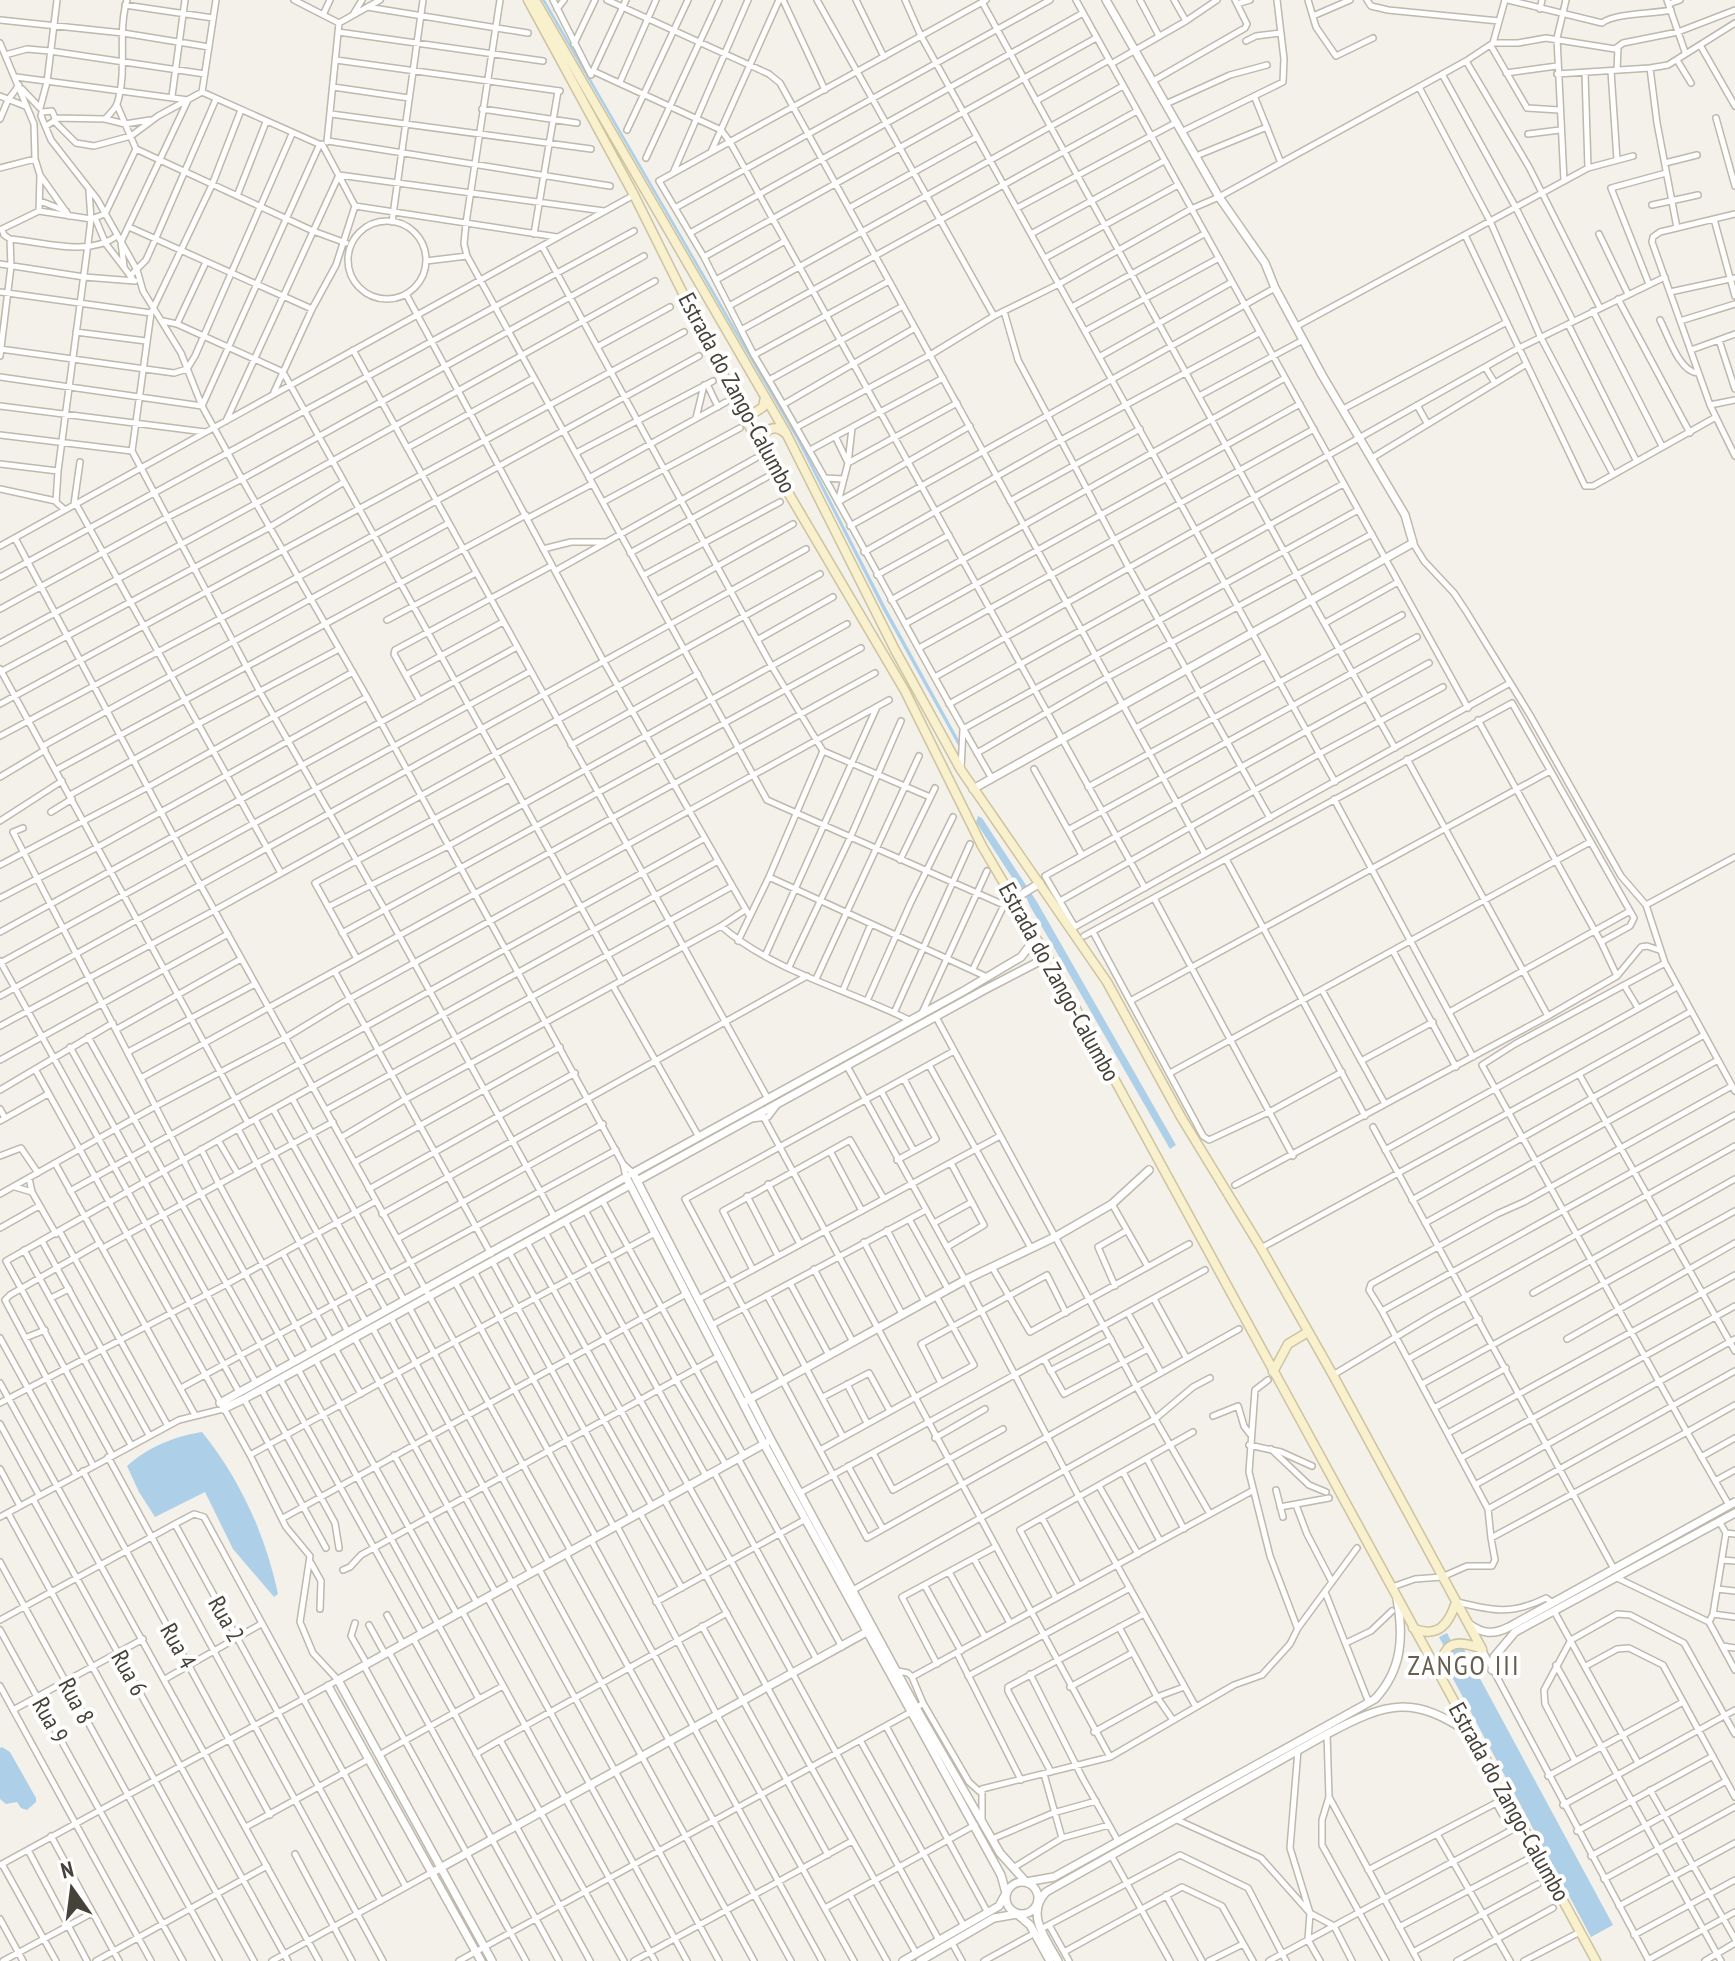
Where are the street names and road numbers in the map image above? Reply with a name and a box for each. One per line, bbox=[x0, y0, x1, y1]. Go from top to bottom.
street label: Estrada do Zango-Calumbo bbox=[672, 287, 803, 498]
street label: Estrada do Zango-Calumbo bbox=[992, 877, 1127, 1087]
street label: Rua 2 bbox=[201, 1590, 251, 1647]
street label: Rua 4 bbox=[153, 1617, 204, 1674]
street label: Rua 6 bbox=[104, 1644, 154, 1701]
street label: Rua 8 bbox=[52, 1673, 101, 1729]
street label: Rua 9 bbox=[25, 1691, 75, 1748]
street label: Estrada do Zango-Calumbo bbox=[1442, 1697, 1577, 1907]

